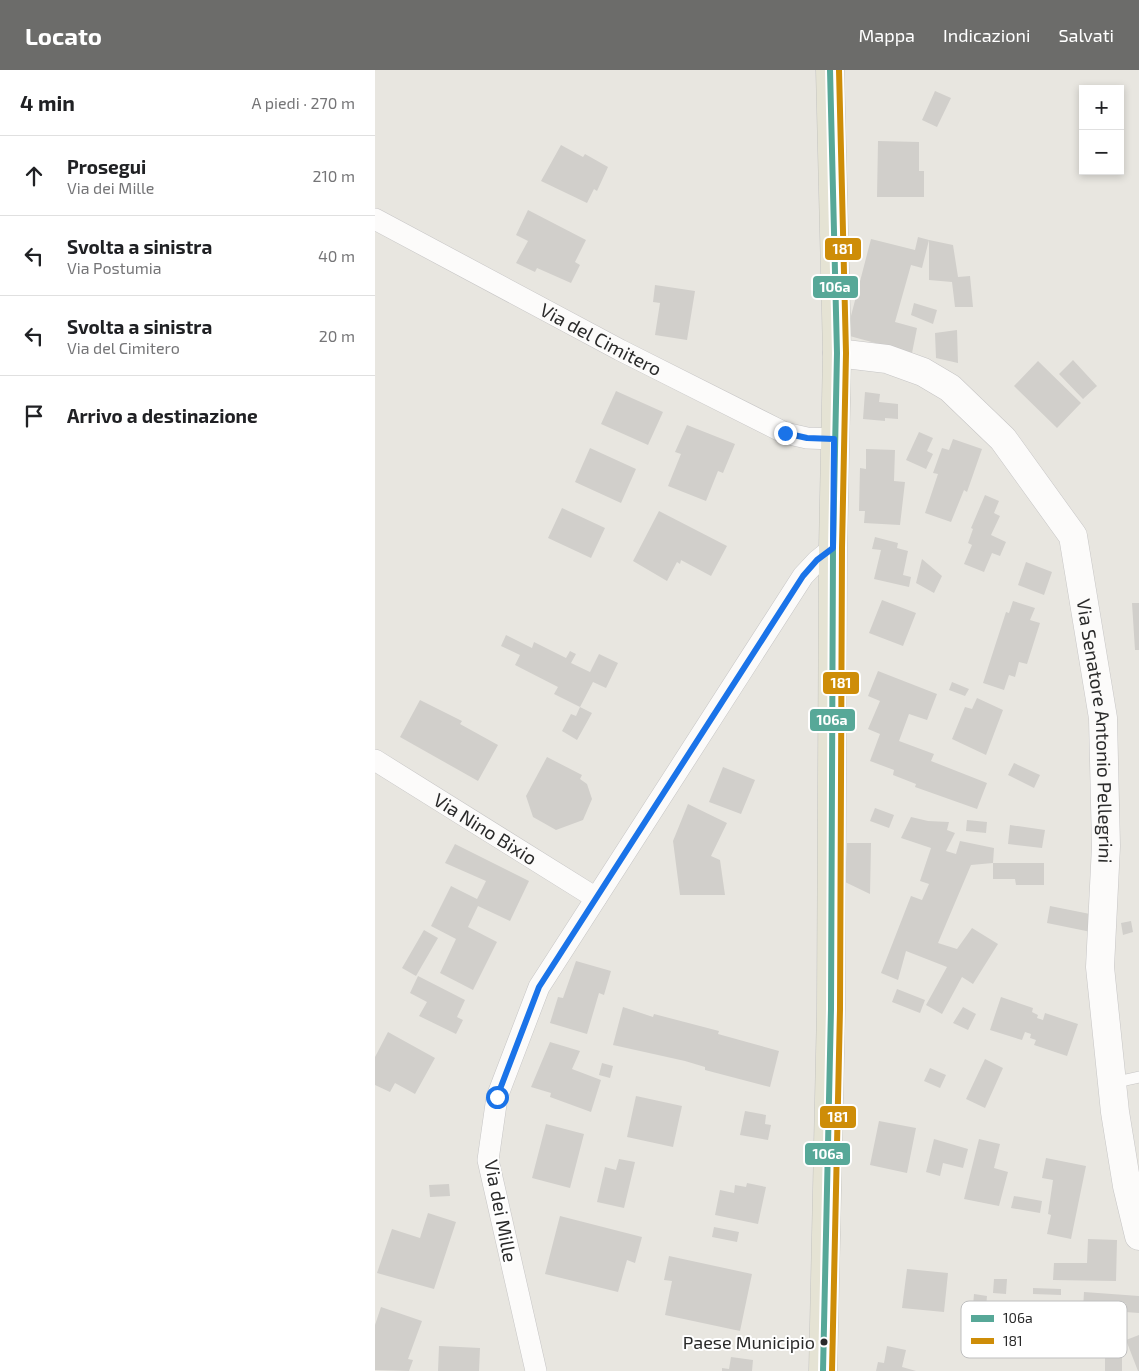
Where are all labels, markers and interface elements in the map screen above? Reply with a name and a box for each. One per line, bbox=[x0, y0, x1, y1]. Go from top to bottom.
text: Locato bbox=[25, 21, 102, 50]
text: Mappa bbox=[859, 24, 915, 46]
text: Indicazioni bbox=[943, 24, 1030, 46]
text: Salvati bbox=[1058, 24, 1114, 46]
map controls bbox=[1079, 85, 1124, 175]
button: + bbox=[1079, 85, 1124, 130]
text: 4 min bbox=[20, 90, 75, 115]
text: A piedi · 270 m bbox=[252, 93, 355, 112]
button: − bbox=[1079, 130, 1124, 175]
text: Prosegui bbox=[67, 155, 146, 178]
icon: ahead bbox=[20, 162, 48, 190]
text: 210 m bbox=[312, 166, 355, 185]
text: Via dei Mille bbox=[67, 178, 154, 197]
text: Svolta a sinistra bbox=[67, 235, 212, 258]
line badge: 181 bbox=[824, 237, 862, 261]
text: 181 bbox=[833, 240, 853, 257]
icon: left bbox=[20, 242, 48, 270]
text: 40 m bbox=[318, 246, 355, 265]
text: Via Postumia bbox=[67, 258, 162, 277]
line badge: 106a bbox=[812, 275, 859, 299]
text: 106a bbox=[819, 278, 851, 295]
street label: Via del Cimitero bbox=[536, 298, 666, 380]
text: Svolta a sinistra bbox=[67, 315, 212, 338]
icon: left bbox=[20, 322, 48, 350]
text: 20 m bbox=[319, 326, 355, 345]
text: Via del Cimitero bbox=[67, 338, 180, 357]
icon: arrive bbox=[20, 402, 48, 430]
text: Arrivo a destinazione bbox=[67, 404, 258, 427]
route end bbox=[774, 422, 797, 445]
street label: Via Senatore Antonio Pellegrini bbox=[1073, 597, 1118, 864]
line badge: 181 bbox=[822, 671, 860, 695]
text: 181 bbox=[831, 674, 851, 691]
line badge: 106a bbox=[809, 708, 856, 732]
text: 106a bbox=[816, 711, 848, 728]
street label: Via Nino Bixio bbox=[430, 788, 541, 869]
route start bbox=[486, 1086, 509, 1109]
line badge: 181 bbox=[819, 1105, 857, 1129]
text: 181 bbox=[828, 1108, 848, 1125]
line badge: 106a bbox=[804, 1142, 851, 1166]
text: 106a bbox=[812, 1145, 844, 1162]
street label: Via dei Mille bbox=[480, 1158, 523, 1264]
legend bbox=[961, 1301, 1127, 1358]
text: 106a bbox=[1003, 1309, 1033, 1326]
place label: Paese Municipio bbox=[683, 1331, 815, 1353]
text: 181 bbox=[1003, 1332, 1023, 1349]
marker: Paese Municipio bbox=[819, 1337, 829, 1347]

